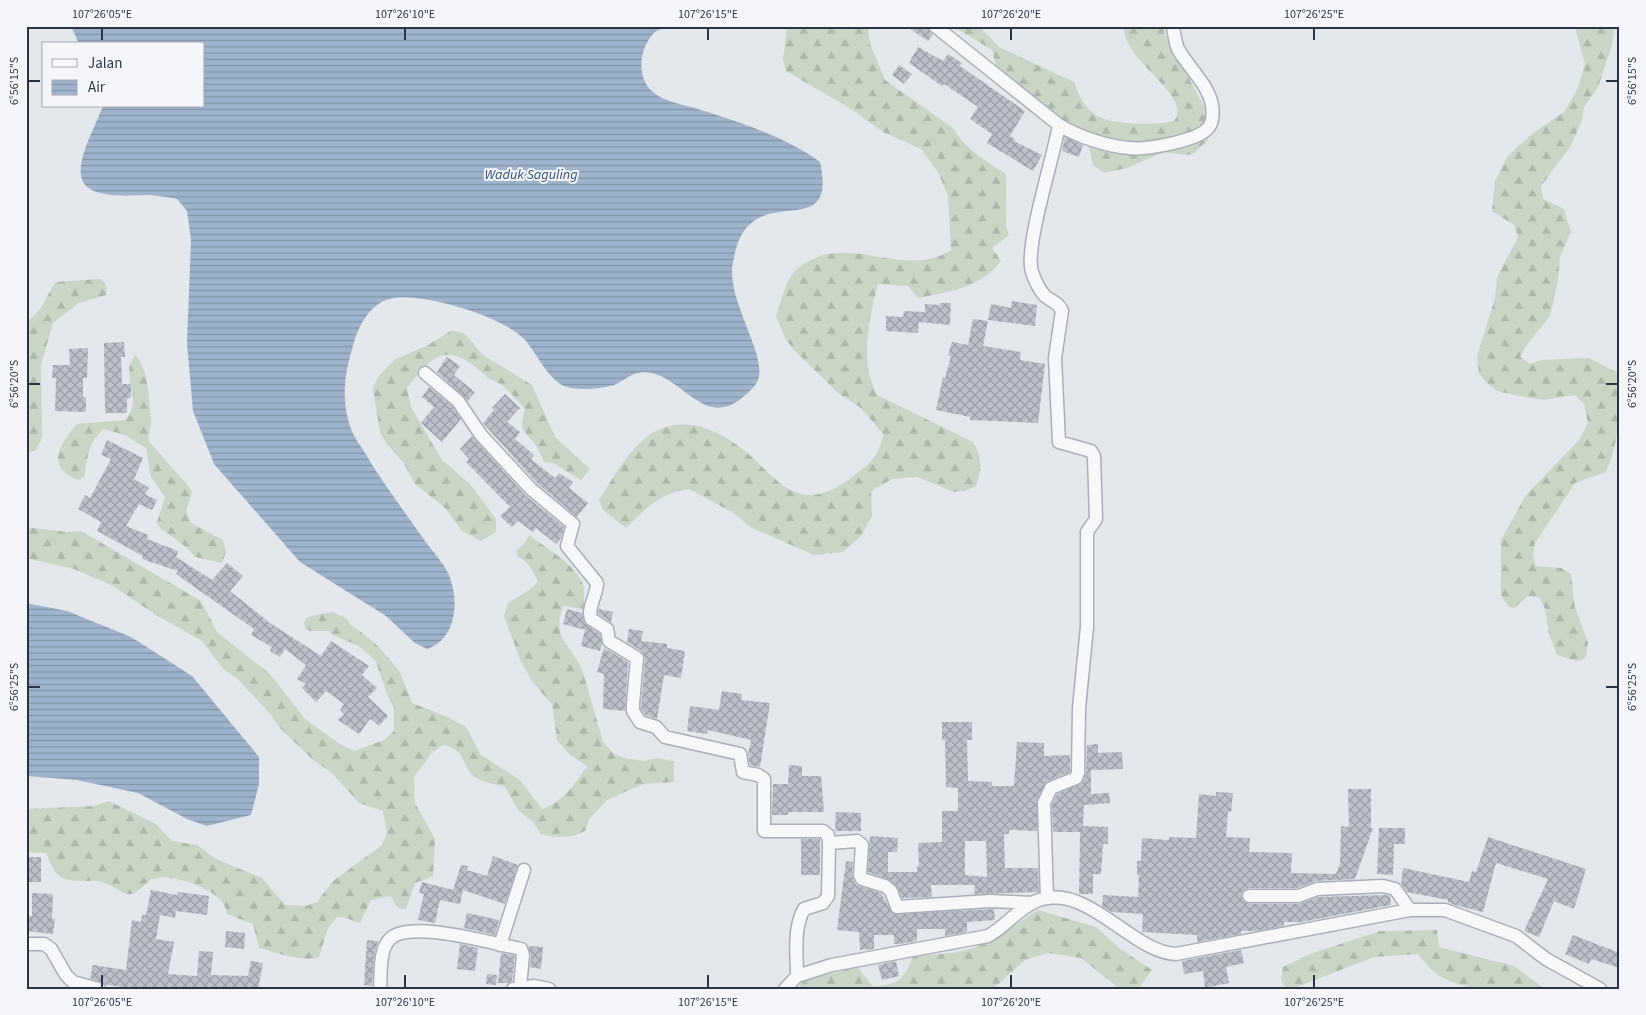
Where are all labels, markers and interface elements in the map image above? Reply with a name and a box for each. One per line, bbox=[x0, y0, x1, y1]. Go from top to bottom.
text: 107°26'05"E bbox=[72, 6, 132, 23]
text: 107°26'10"E bbox=[375, 6, 435, 23]
text: 107°26'15"E bbox=[678, 6, 738, 23]
text: 107°26'20"E bbox=[981, 6, 1041, 23]
text: 107°26'25"E bbox=[1284, 6, 1344, 23]
legend bbox=[42, 42, 205, 108]
text: Jalan bbox=[88, 53, 122, 74]
text: 6°56'15"S bbox=[6, 57, 23, 105]
text: 6°56'15"S bbox=[1624, 57, 1641, 105]
text: Air bbox=[88, 77, 106, 98]
water label: Waduk Saguling bbox=[484, 165, 578, 185]
text: 6°56'20"S bbox=[6, 360, 23, 408]
text: 6°56'20"S bbox=[1624, 360, 1641, 408]
text: 6°56'25"S bbox=[6, 663, 23, 711]
text: 6°56'25"S bbox=[1624, 663, 1641, 711]
text: 107°26'05"E bbox=[72, 994, 132, 1011]
text: 107°26'10"E bbox=[375, 994, 435, 1011]
text: 107°26'15"E bbox=[678, 994, 738, 1011]
text: 107°26'20"E bbox=[981, 994, 1041, 1011]
text: 107°26'25"E bbox=[1284, 994, 1344, 1011]

